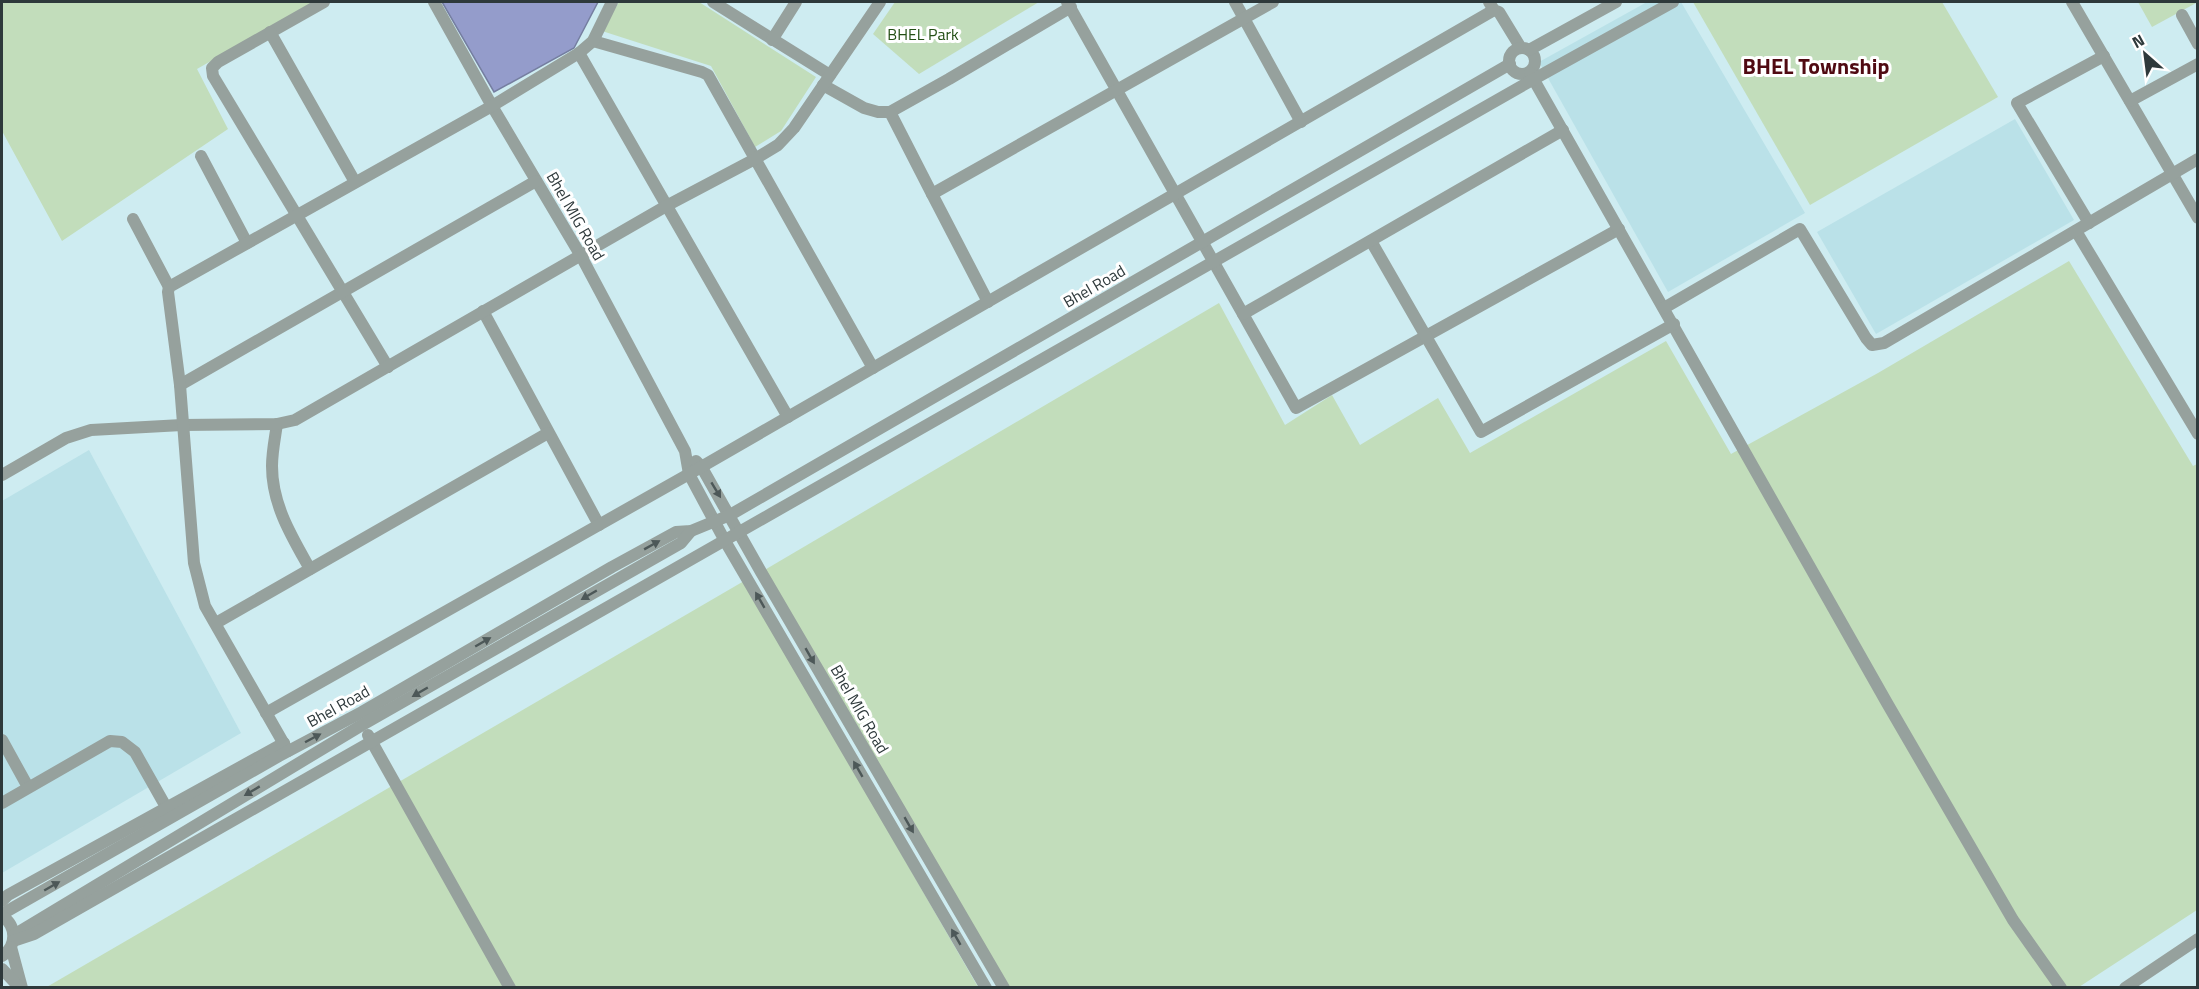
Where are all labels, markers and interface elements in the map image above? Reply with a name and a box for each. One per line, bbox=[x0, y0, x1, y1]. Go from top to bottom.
park label: BHEL Park bbox=[887, 22, 959, 46]
north arrow bbox=[2115, 24, 2175, 84]
text: N bbox=[2127, 28, 2148, 54]
district label: BHEL Township bbox=[1743, 49, 1889, 83]
street label: Bhel MIG Road bbox=[541, 167, 611, 265]
street label: Bhel Road bbox=[1058, 259, 1130, 313]
one-way arrow bbox=[710, 482, 721, 498]
one-way arrow bbox=[644, 540, 661, 550]
one-way arrow bbox=[581, 590, 597, 601]
one-way arrow bbox=[754, 592, 765, 608]
one-way arrow bbox=[475, 637, 492, 647]
one-way arrow bbox=[805, 648, 815, 665]
street label: Bhel MIG Road bbox=[825, 660, 895, 758]
street label: Bhel Road bbox=[302, 679, 374, 733]
one-way arrow bbox=[411, 687, 428, 697]
one-way arrow bbox=[305, 733, 322, 743]
one-way arrow bbox=[853, 760, 863, 777]
one-way arrow bbox=[244, 785, 260, 796]
one-way arrow bbox=[903, 817, 914, 833]
one-way arrow bbox=[44, 881, 61, 891]
one-way arrow bbox=[951, 929, 962, 945]

